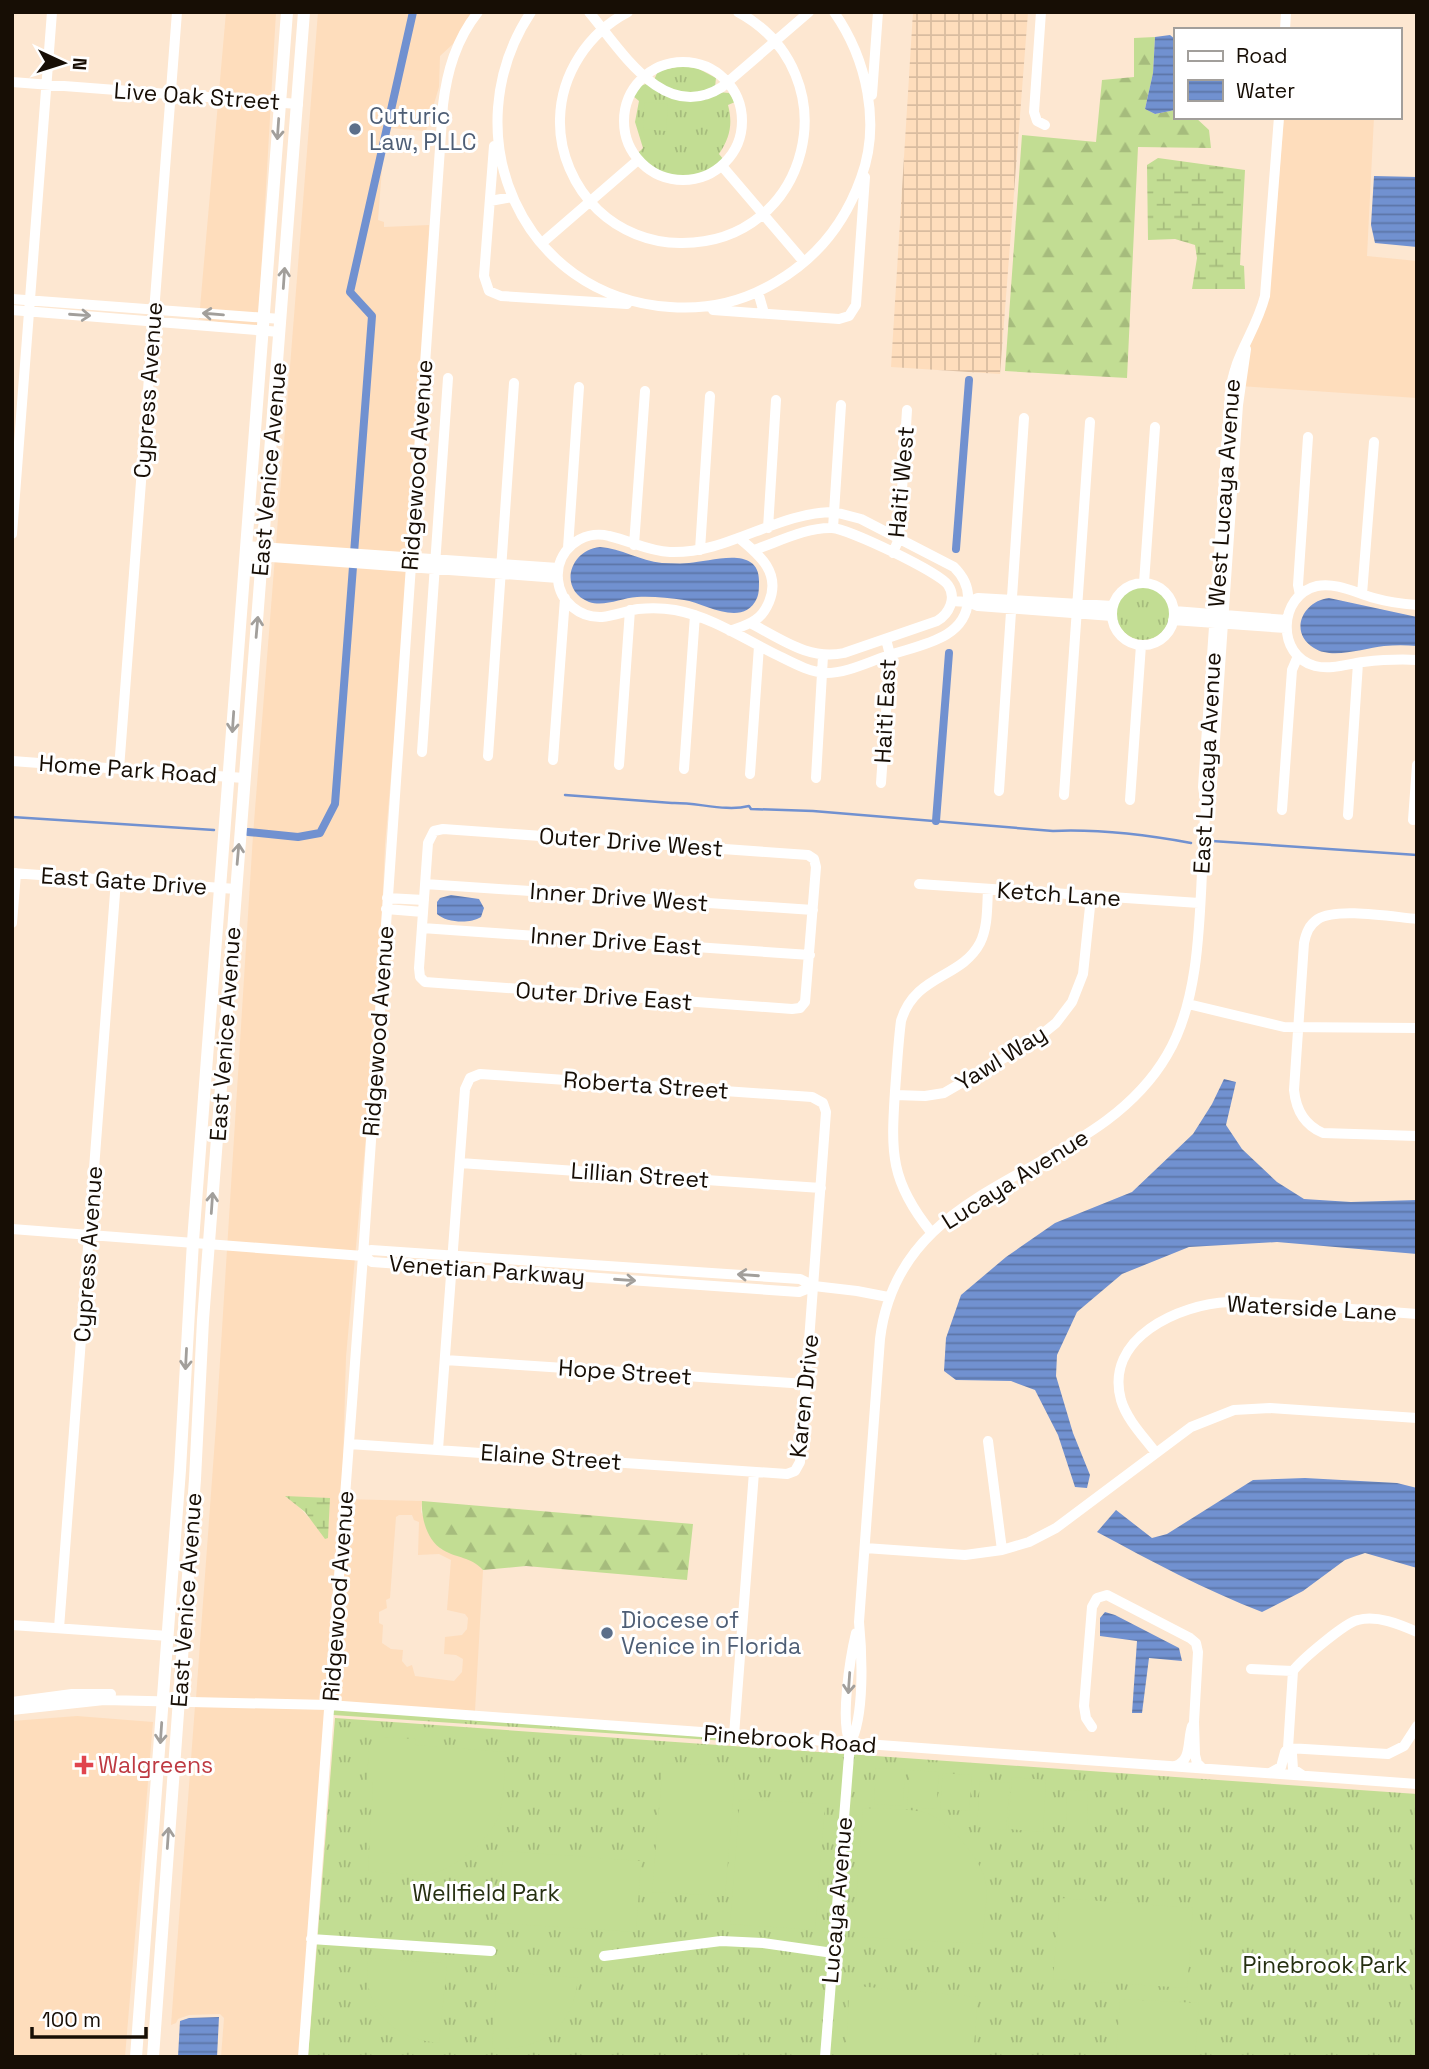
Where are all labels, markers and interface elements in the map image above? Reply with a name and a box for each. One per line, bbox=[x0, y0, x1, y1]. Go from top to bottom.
north arrow bbox=[28, 28, 98, 98]
legend bbox=[1174, 28, 1401, 119]
text: Road bbox=[1236, 42, 1288, 69]
text: N bbox=[67, 57, 92, 71]
street label: Live Oak Street bbox=[113, 75, 281, 117]
text: Water bbox=[1236, 77, 1295, 104]
place label: Cuturic Law, PLLC bbox=[369, 101, 477, 157]
one-way arrow bbox=[271, 117, 284, 140]
marker: Cuturic Law, PLLC bbox=[347, 121, 363, 137]
one-way arrow bbox=[278, 267, 291, 290]
street label: Cypress Avenue bbox=[127, 301, 169, 479]
one-way arrow bbox=[202, 307, 225, 320]
one-way arrow bbox=[69, 309, 92, 322]
street label: Ridgewood Avenue bbox=[395, 359, 439, 571]
street label: East Venice Avenue bbox=[245, 361, 293, 577]
street label: West Lucaya Avenue bbox=[1201, 378, 1247, 608]
street label: Haiti West bbox=[881, 425, 921, 539]
one-way arrow bbox=[251, 616, 264, 639]
street label: East Lucaya Avenue bbox=[1186, 651, 1228, 875]
street label: Haiti East bbox=[867, 658, 903, 764]
one-way arrow bbox=[226, 711, 239, 733]
street label: Home Park Road bbox=[38, 748, 218, 790]
street label: Outer Drive West bbox=[538, 821, 724, 863]
one-way arrow bbox=[232, 843, 245, 866]
street label: East Gate Drive bbox=[40, 860, 208, 902]
street label: Ketch Lane bbox=[996, 875, 1122, 913]
street label: Inner Drive West bbox=[529, 876, 709, 918]
street label: Inner Drive East bbox=[529, 920, 703, 962]
street label: Ridgewood Avenue bbox=[356, 925, 400, 1137]
street label: East Venice Avenue bbox=[203, 926, 247, 1142]
street label: Outer Drive East bbox=[514, 975, 694, 1017]
street label: Yawl Way bbox=[950, 1018, 1052, 1098]
street label: Roberta Street bbox=[562, 1064, 730, 1106]
street label: Lucaya Avenue bbox=[936, 1122, 1094, 1236]
street label: Lillian Street bbox=[570, 1155, 710, 1195]
street label: Cypress Avenue bbox=[67, 1165, 109, 1343]
one-way arrow bbox=[206, 1192, 219, 1215]
street label: Venetian Parkway bbox=[388, 1248, 586, 1292]
one-way arrow bbox=[737, 1268, 759, 1281]
one-way arrow bbox=[613, 1274, 636, 1287]
street label: Waterside Lane bbox=[1226, 1289, 1398, 1327]
street label: Karen Drive bbox=[783, 1333, 825, 1459]
one-way arrow bbox=[179, 1348, 192, 1371]
street label: Hope Street bbox=[557, 1352, 693, 1392]
street label: Elaine Street bbox=[479, 1437, 623, 1477]
street label: Ridgewood Avenue bbox=[316, 1490, 360, 1702]
street label: East Venice Avenue bbox=[164, 1492, 208, 1708]
place label: Diocese of Venice in Florida bbox=[621, 1605, 801, 1661]
marker: Diocese of Venice in Florida bbox=[599, 1625, 615, 1641]
one-way arrow bbox=[842, 1671, 855, 1693]
street label: Pinebrook Road bbox=[702, 1718, 878, 1760]
one-way arrow bbox=[154, 1721, 167, 1744]
place label: Walgreens bbox=[98, 1750, 213, 1780]
marker: Walgreens bbox=[76, 1757, 92, 1773]
street label: Lucaya Avenue bbox=[815, 1815, 859, 1985]
one-way arrow bbox=[162, 1827, 175, 1849]
park label: Wellfield Park bbox=[412, 1878, 560, 1908]
park label: Pinebrook Park bbox=[1243, 1950, 1407, 1980]
scale bar bbox=[32, 1996, 145, 2040]
text: 100 m bbox=[42, 2006, 101, 2033]

